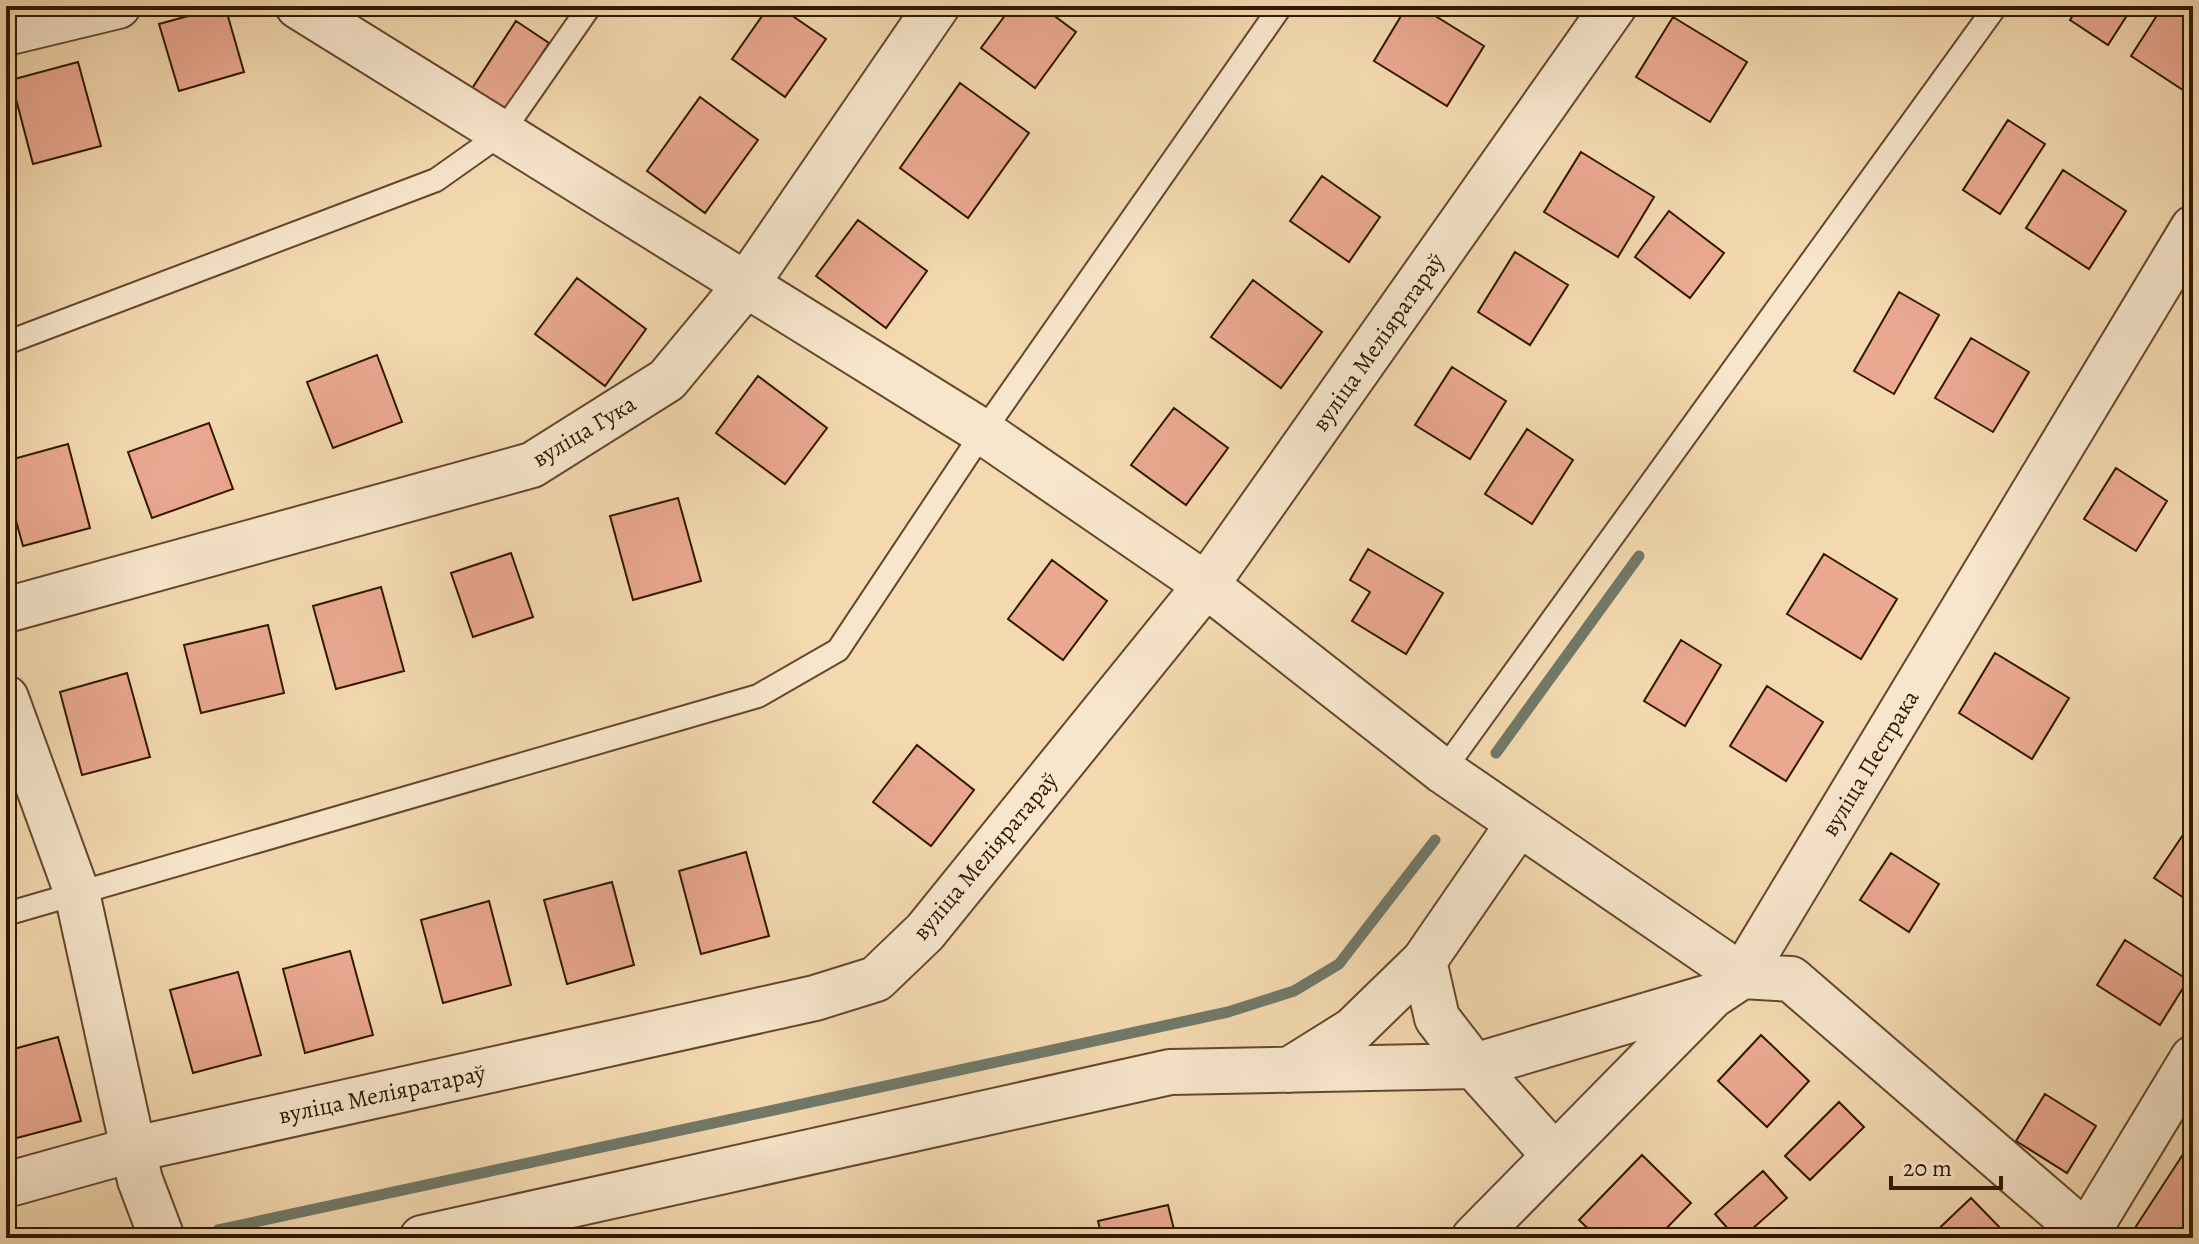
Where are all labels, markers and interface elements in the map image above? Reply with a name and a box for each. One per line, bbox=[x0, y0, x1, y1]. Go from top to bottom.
street label: вуліца Меліяратараў bbox=[1304, 246, 1452, 437]
street label: вуліца Гука bbox=[526, 387, 642, 475]
street label: вуліца Пестрака bbox=[1814, 684, 1926, 842]
street label: вуліца Меліяратараў bbox=[905, 765, 1065, 947]
street label: вуліца Меліяратараў bbox=[276, 1056, 489, 1132]
scale bar bbox=[1891, 1140, 2001, 1190]
text: 20 m bbox=[1903, 1152, 1952, 1184]

